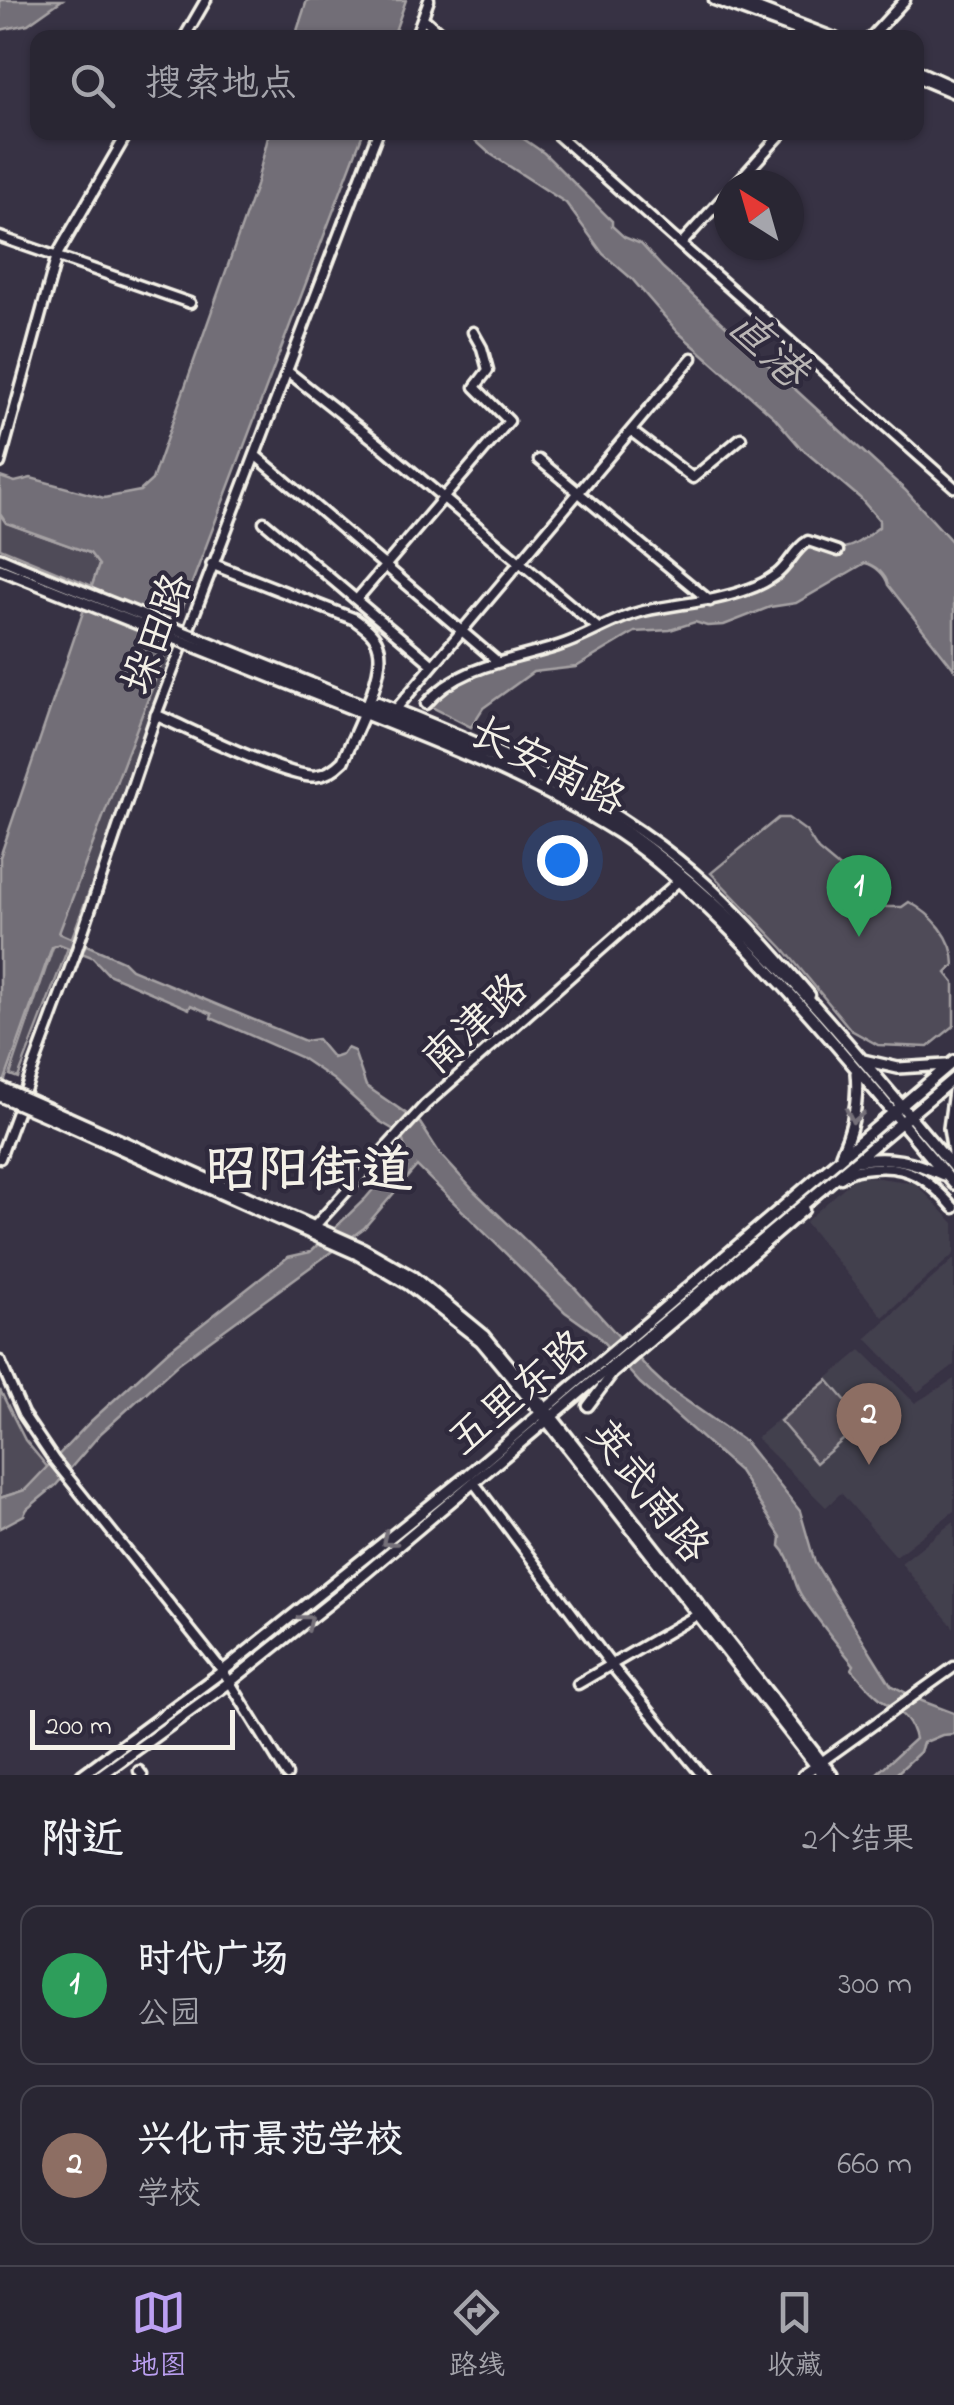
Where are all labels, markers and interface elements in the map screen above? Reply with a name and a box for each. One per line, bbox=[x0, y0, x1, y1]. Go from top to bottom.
search box bbox=[30, 30, 924, 140]
icon: search bbox=[65, 58, 120, 113]
text: 搜索地点 bbox=[145, 58, 297, 114]
north arrow bbox=[714, 170, 804, 260]
water label: 直港 bbox=[710, 296, 824, 408]
street label: 垛田路 bbox=[108, 565, 210, 704]
street label: 长安南路 bbox=[458, 703, 636, 833]
your location bbox=[537, 835, 588, 886]
pin: 1 bbox=[826, 854, 892, 937]
street label: 南津路 bbox=[409, 961, 543, 1090]
one-way arrow bbox=[845, 1107, 866, 1124]
district label: 昭阳街道 bbox=[205, 1136, 413, 1211]
street label: 五里东路 bbox=[436, 1317, 604, 1472]
pin: 2 bbox=[836, 1382, 902, 1465]
street label: 英武南路 bbox=[571, 1408, 722, 1578]
one-way arrow bbox=[381, 1528, 399, 1546]
one-way arrow bbox=[295, 1616, 313, 1633]
scale bar bbox=[30, 1705, 235, 1750]
text: 200 m bbox=[45, 1707, 112, 1748]
text: 附近 bbox=[40, 1811, 124, 1872]
text: 2个结果 bbox=[802, 1818, 914, 1865]
text: 时代广场 bbox=[137, 1934, 289, 1990]
text: 1 bbox=[69, 1962, 80, 2009]
text: 300 m bbox=[838, 1962, 912, 2009]
text: 公园 bbox=[137, 1992, 201, 2039]
text: 兴化市景范学校 bbox=[137, 2114, 403, 2170]
text: 2 bbox=[67, 2142, 82, 2189]
text: 660 m bbox=[837, 2142, 912, 2189]
text: 学校 bbox=[137, 2172, 201, 2219]
tab: 地图 bbox=[131, 2285, 187, 2388]
tab: 路线 bbox=[449, 2285, 505, 2388]
tab: 收藏 bbox=[767, 2285, 823, 2388]

